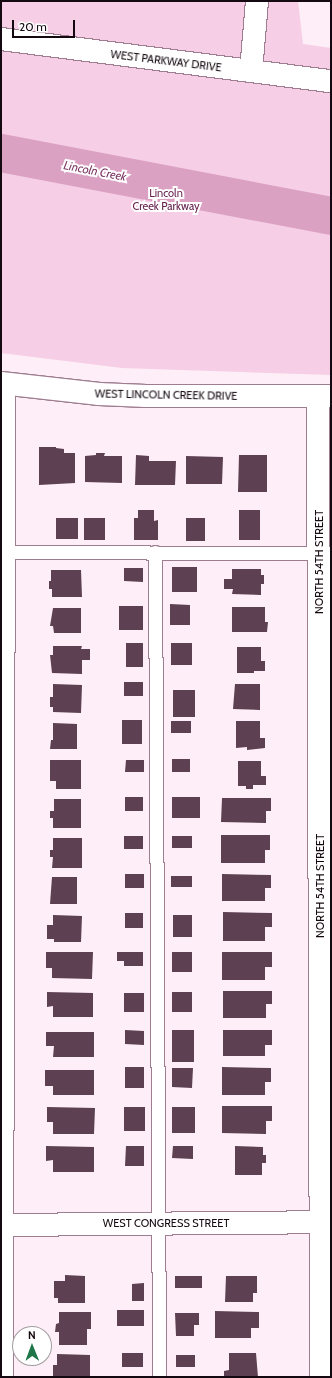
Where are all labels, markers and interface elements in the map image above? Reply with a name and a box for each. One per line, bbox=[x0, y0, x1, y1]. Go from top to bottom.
scale bar bbox=[14, 12, 77, 38]
text: 20 m bbox=[19, 19, 47, 34]
street label: WEST PARKWAY DRIVE bbox=[110, 48, 222, 74]
water label: Lincoln Creek bbox=[63, 158, 127, 184]
park label: Lincoln Creek Parkway bbox=[132, 187, 200, 213]
street label: WEST LINCOLN CREEK DRIVE bbox=[95, 387, 237, 403]
street label: NORTH 54TH STREET bbox=[312, 510, 326, 614]
street label: NORTH 54TH STREET bbox=[313, 834, 327, 938]
street label: WEST CONGRESS STREET bbox=[103, 1216, 229, 1230]
north arrow bbox=[12, 1326, 52, 1366]
text: N bbox=[28, 1328, 36, 1342]

